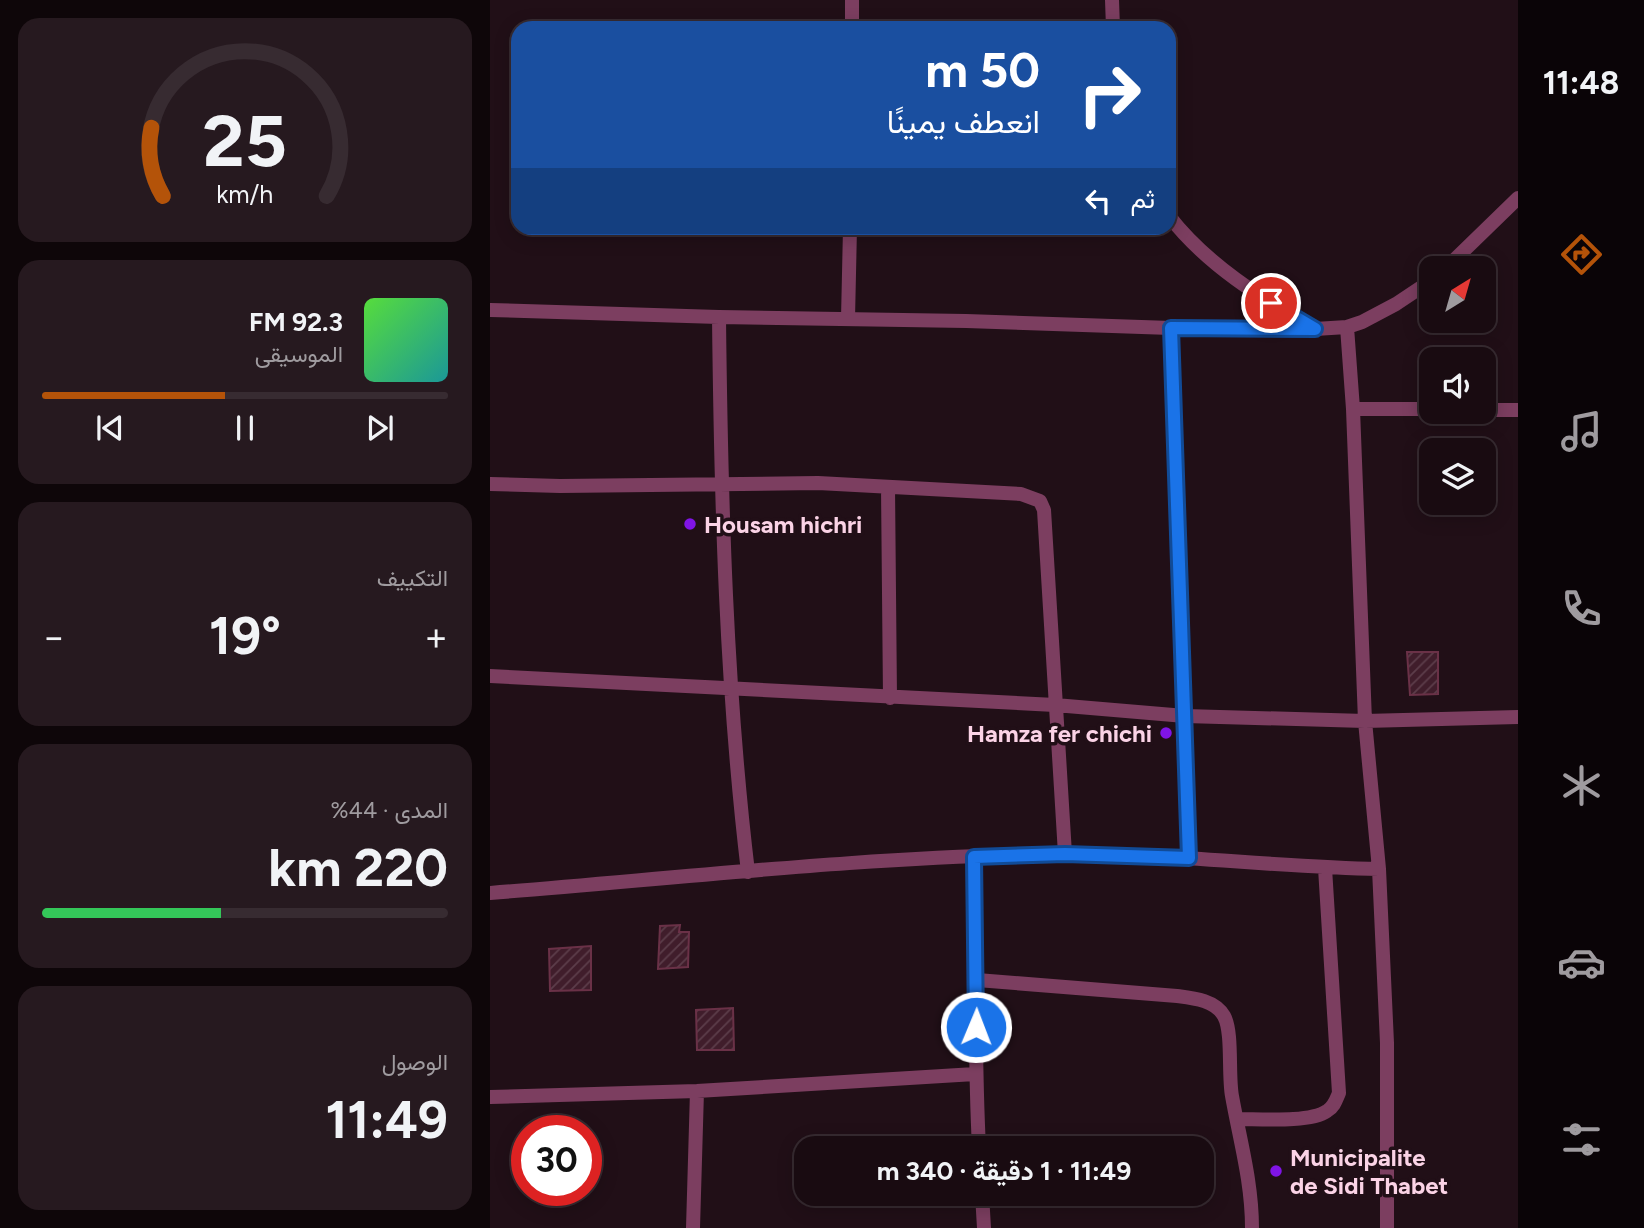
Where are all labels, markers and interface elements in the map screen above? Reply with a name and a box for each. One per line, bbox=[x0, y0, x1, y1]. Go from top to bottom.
text: 50 m bbox=[925, 40, 1040, 99]
icon: right bbox=[1064, 49, 1155, 140]
text: 11:48 bbox=[1543, 64, 1619, 102]
text: 25 bbox=[203, 97, 287, 184]
text: انعطف يمينًا bbox=[887, 103, 1040, 141]
text: km/h bbox=[216, 179, 274, 209]
icon: left bbox=[1079, 182, 1117, 220]
text: ثم bbox=[1131, 183, 1155, 215]
icon: directions bbox=[1557, 230, 1606, 279]
north arrow bbox=[1419, 256, 1496, 332]
map controls bbox=[1419, 256, 1496, 515]
pin bbox=[1241, 273, 1301, 333]
icon: arrive bbox=[1252, 284, 1290, 322]
text: 92.3 FM bbox=[249, 306, 343, 338]
text: الموسيقى bbox=[255, 340, 343, 368]
button: sound bbox=[1419, 347, 1496, 424]
icon: music bbox=[1557, 407, 1606, 456]
icon: previous bbox=[91, 409, 129, 447]
icon: pause bbox=[226, 409, 264, 447]
icon: next bbox=[361, 409, 399, 447]
button: layers bbox=[1419, 438, 1496, 515]
place label: Housam hichri bbox=[704, 510, 862, 539]
marker: Housam hichri bbox=[682, 516, 698, 532]
text: التكييف bbox=[377, 564, 448, 592]
icon: phone bbox=[1557, 584, 1606, 633]
text: 19° bbox=[209, 605, 281, 667]
text: − bbox=[42, 614, 66, 660]
text: + bbox=[424, 614, 448, 660]
place label: Hamza fer chichi bbox=[967, 719, 1152, 748]
marker: Hamza fer chichi bbox=[1158, 725, 1174, 741]
icon: climate bbox=[1557, 761, 1606, 810]
text: المدى · 44% bbox=[331, 796, 448, 824]
text: 220 km bbox=[268, 837, 448, 899]
icon: car bbox=[1557, 938, 1606, 987]
position arrow bbox=[939, 990, 1013, 1064]
text: الوصول bbox=[382, 1048, 448, 1076]
text: 11:49 bbox=[325, 1089, 448, 1151]
speed limit sign: 30 bbox=[511, 1115, 602, 1206]
icon: filters bbox=[1557, 1115, 1606, 1164]
place label: Municipalite de Sidi Thabet bbox=[1290, 1143, 1448, 1200]
text: 11:49 · 1 دقيقة · 340 m bbox=[877, 1155, 1131, 1187]
marker: Municipalite de Sidi Thabet bbox=[1268, 1163, 1284, 1179]

